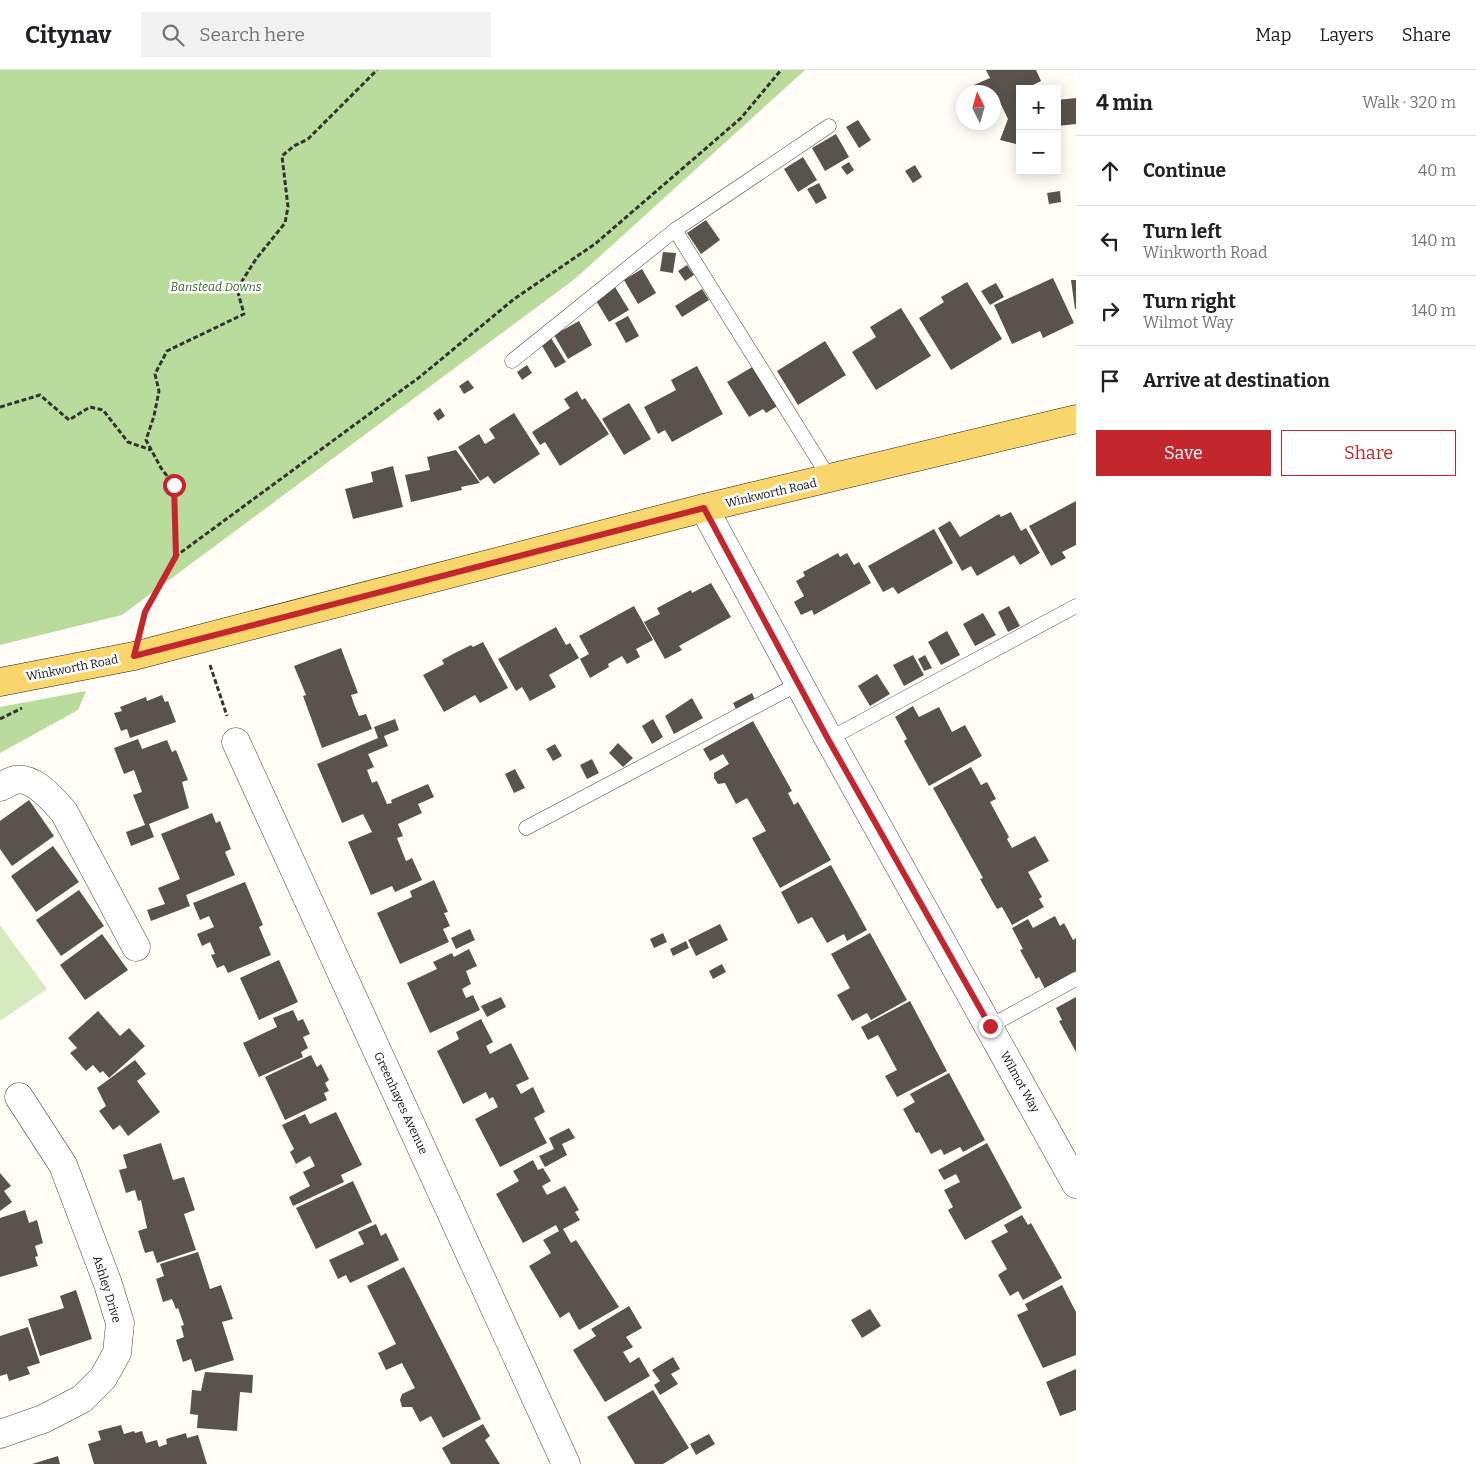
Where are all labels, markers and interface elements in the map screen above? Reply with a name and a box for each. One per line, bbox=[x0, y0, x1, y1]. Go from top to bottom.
search box bbox=[141, 12, 491, 57]
text: Citynav bbox=[25, 21, 111, 49]
icon: search bbox=[159, 21, 187, 49]
text: Search here bbox=[199, 23, 305, 46]
text: Map bbox=[1255, 24, 1291, 46]
text: Layers bbox=[1319, 24, 1374, 46]
text: Share bbox=[1402, 24, 1451, 46]
north arrow bbox=[956, 85, 1001, 130]
map controls bbox=[1016, 85, 1061, 175]
button: + bbox=[1016, 85, 1061, 130]
text: 4 min bbox=[1096, 90, 1153, 116]
text: Walk · 320 m bbox=[1362, 93, 1456, 112]
button: − bbox=[1016, 130, 1061, 175]
icon: ahead bbox=[1096, 157, 1124, 185]
text: Continue bbox=[1143, 159, 1226, 182]
text: 40 m bbox=[1418, 161, 1456, 180]
text: Turn left bbox=[1143, 220, 1222, 243]
icon: left bbox=[1096, 227, 1124, 255]
text: 140 m bbox=[1411, 231, 1456, 250]
text: Winkworth Road bbox=[1143, 243, 1268, 262]
park label: Banstead Downs bbox=[171, 280, 262, 294]
text: Turn right bbox=[1143, 290, 1236, 313]
icon: right bbox=[1096, 297, 1124, 325]
text: 140 m bbox=[1411, 301, 1456, 320]
text: Wilmot Way bbox=[1143, 313, 1233, 332]
icon: arrive bbox=[1096, 367, 1124, 395]
text: Arrive at destination bbox=[1143, 369, 1330, 392]
button: Save bbox=[1096, 430, 1271, 476]
button: Share bbox=[1281, 430, 1456, 476]
route start bbox=[163, 474, 186, 497]
street label: Winkworth Road bbox=[724, 476, 818, 510]
street label: Winkworth Road bbox=[25, 652, 119, 684]
route end bbox=[979, 1015, 1002, 1038]
street label: Wilmot Way bbox=[997, 1049, 1043, 1116]
street label: Greenhayes Avenue bbox=[371, 1050, 431, 1156]
street label: Ashley Drive bbox=[90, 1254, 124, 1324]

